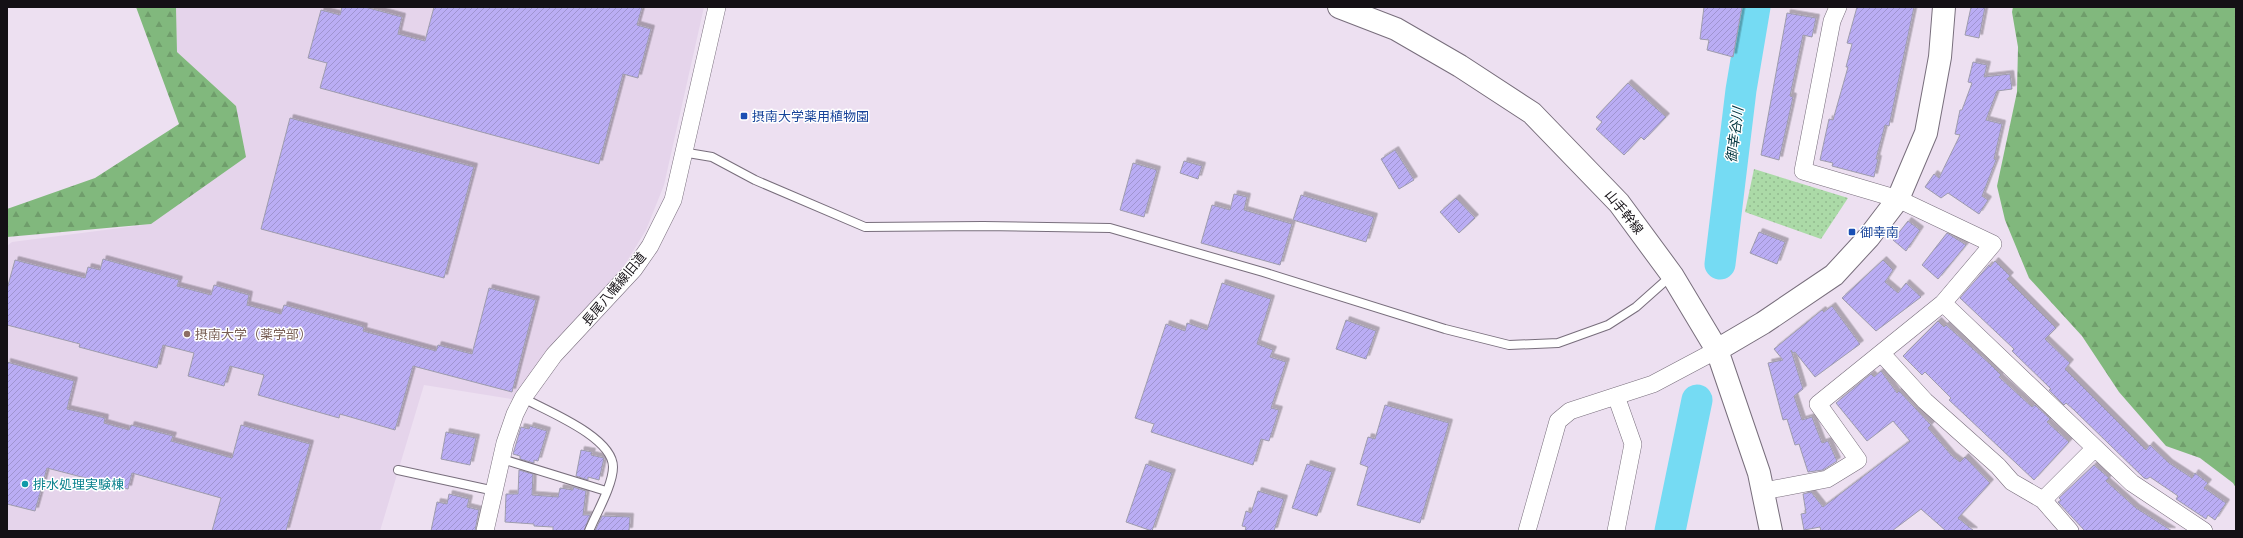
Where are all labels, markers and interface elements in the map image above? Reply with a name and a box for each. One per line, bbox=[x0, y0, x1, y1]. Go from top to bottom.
water label: 御幸谷川 bbox=[1723, 104, 1747, 164]
place label: 摂南大学薬用植物園 bbox=[752, 109, 869, 124]
marker: 摂南大学薬用植物園 bbox=[739, 111, 749, 121]
street label: 山手幹線 bbox=[1602, 187, 1646, 237]
place label: 御幸南 bbox=[1860, 225, 1899, 240]
marker: 御幸南 bbox=[1847, 227, 1857, 237]
street label: 長尾八幡線旧道 bbox=[579, 249, 649, 329]
place label: 摂南大学（薬学部） bbox=[195, 327, 312, 342]
marker: 摂南大学（薬学部） bbox=[182, 329, 192, 339]
place label: 排水処理実験棟 bbox=[33, 477, 124, 492]
marker: 排水処理実験棟 bbox=[20, 479, 30, 489]

